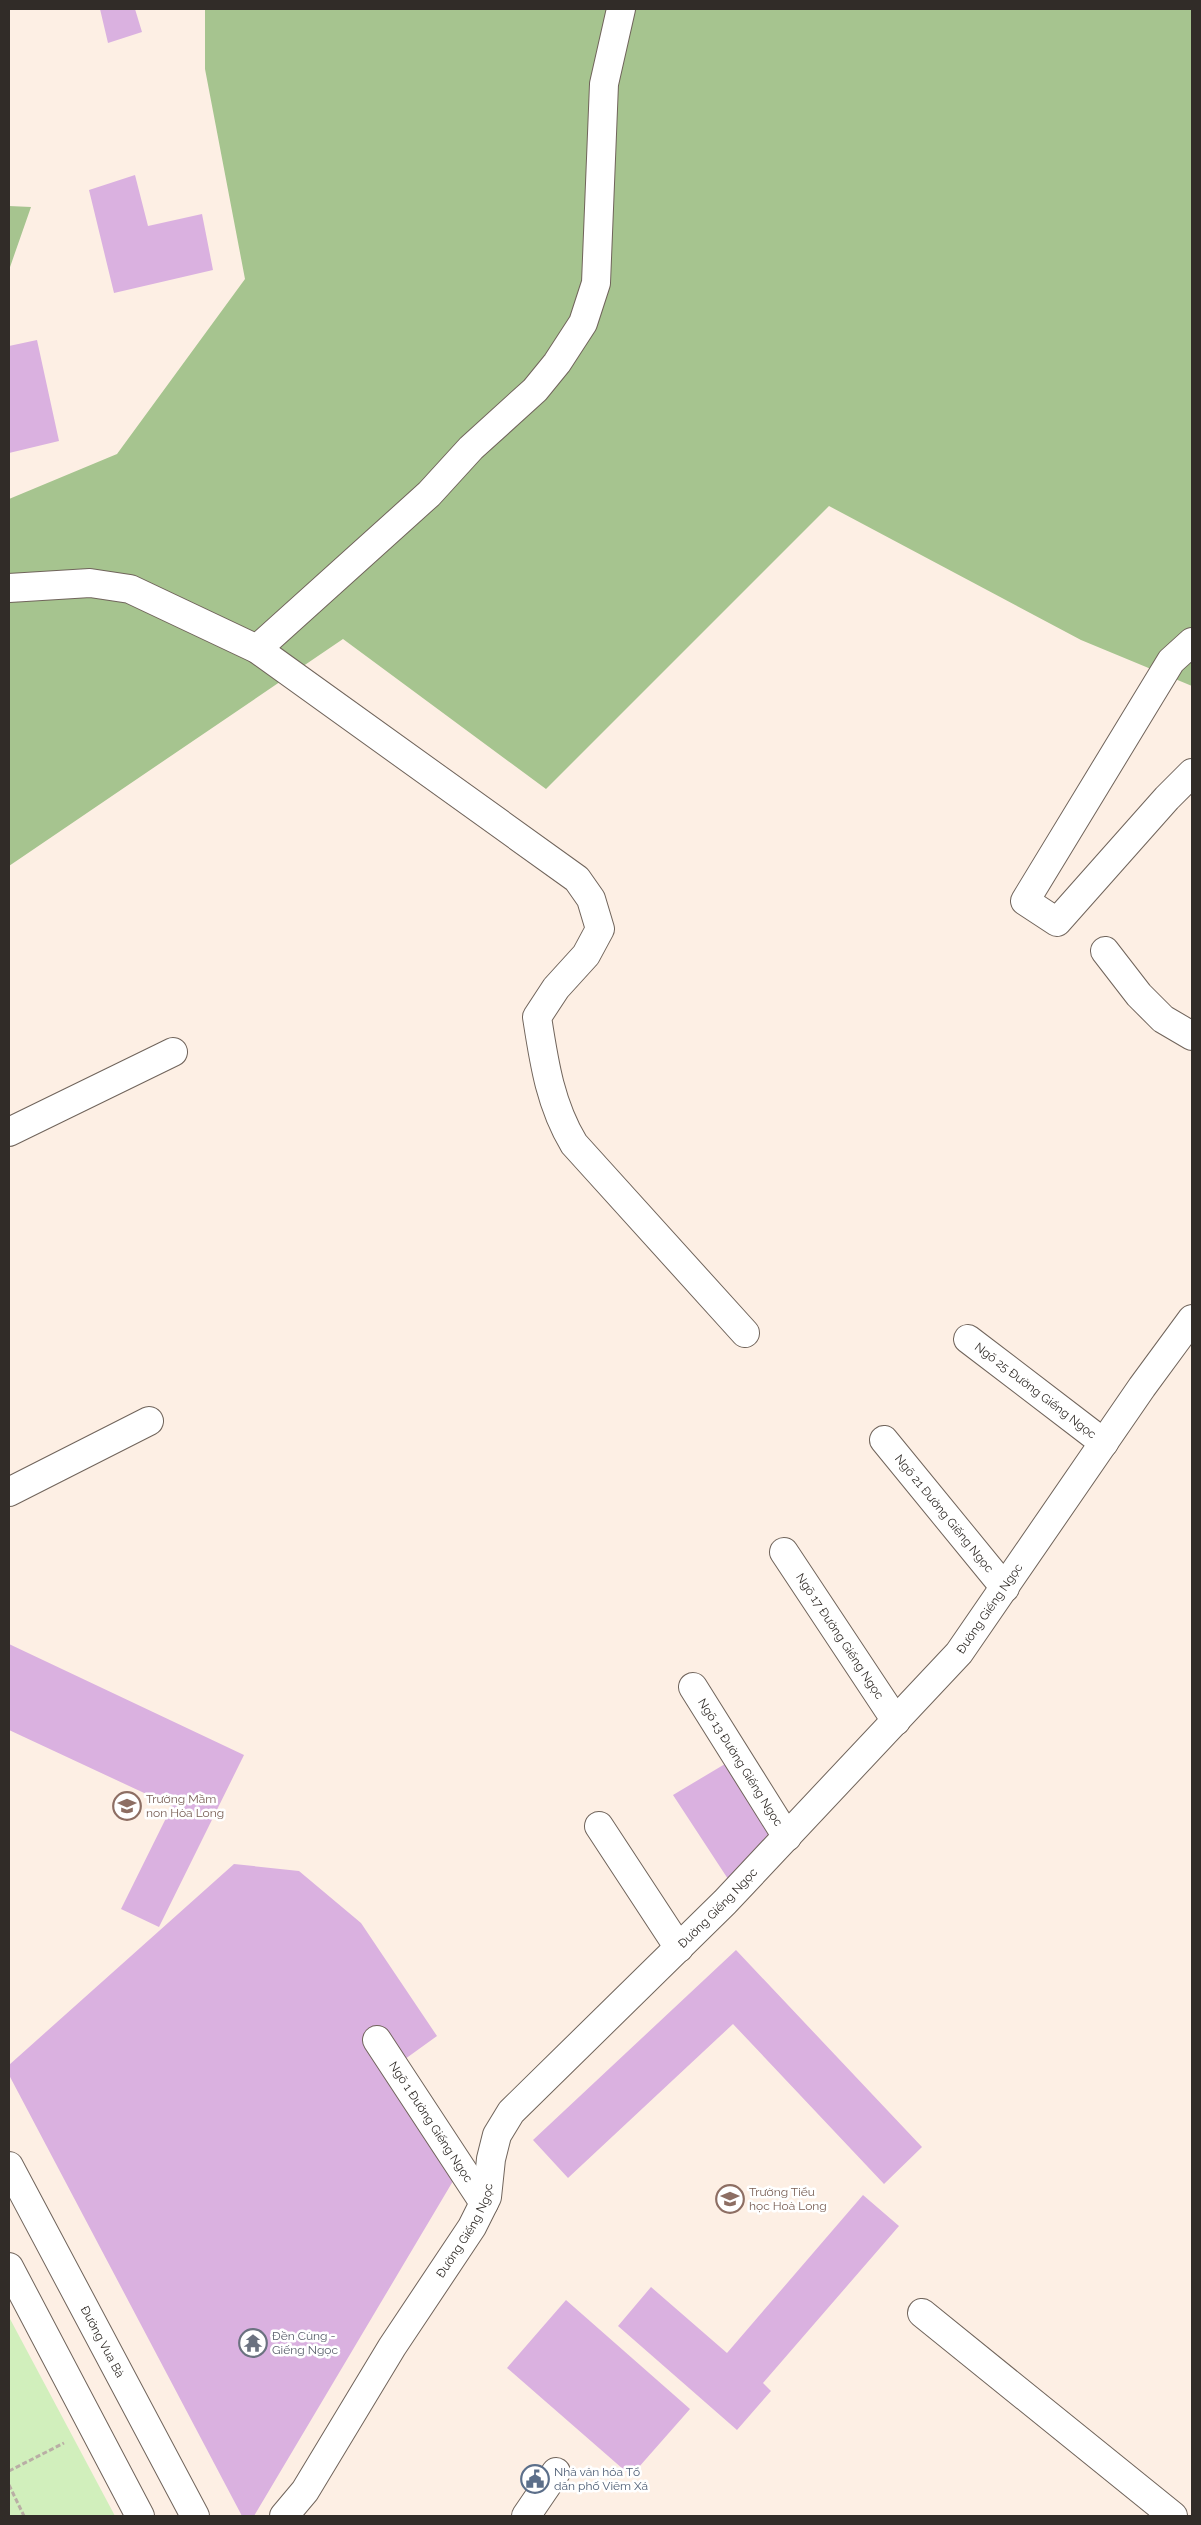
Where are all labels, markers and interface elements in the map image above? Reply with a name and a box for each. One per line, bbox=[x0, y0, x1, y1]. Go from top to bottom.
street label: Ngõ 25 Đường Giếng Ngọc bbox=[972, 1340, 1099, 1442]
street label: Ngõ 21 Đường Giếng Ngọc bbox=[892, 1452, 997, 1576]
street label: Đường Giếng Ngọc bbox=[954, 1560, 1026, 1656]
street label: Ngõ 17 Đường Giếng Ngọc bbox=[793, 1571, 887, 1702]
street label: Ngõ 13 Đường Giếng Ngọc bbox=[695, 1696, 786, 1829]
school or university icon: Trường Mầm non Hòa Long bbox=[112, 1791, 142, 1821]
place label: Trường Mầm non Hòa Long bbox=[146, 1792, 224, 1820]
street label: Đường Giếng Ngọc bbox=[675, 1865, 760, 1951]
street label: Ngõ 1 Đường Giếng Ngọc bbox=[386, 2059, 476, 2185]
street label: Đường Giếng Ngọc bbox=[433, 2182, 495, 2280]
school or university icon: Trường Tiểu học Hoà Long bbox=[715, 2184, 745, 2214]
place label: Trường Tiểu học Hoà Long bbox=[749, 2185, 827, 2213]
street label: Đường Vua Bà bbox=[78, 2304, 127, 2380]
temple icon: Đền Cùng - Giếng Ngọc bbox=[238, 2328, 268, 2358]
place label: Đền Cùng - Giếng Ngọc bbox=[272, 2329, 338, 2357]
public building icon: Nhà văn hóa Tổ dân phố Viêm Xá bbox=[520, 2464, 550, 2494]
place label: Nhà văn hóa Tổ dân phố Viêm Xá bbox=[554, 2465, 648, 2493]

